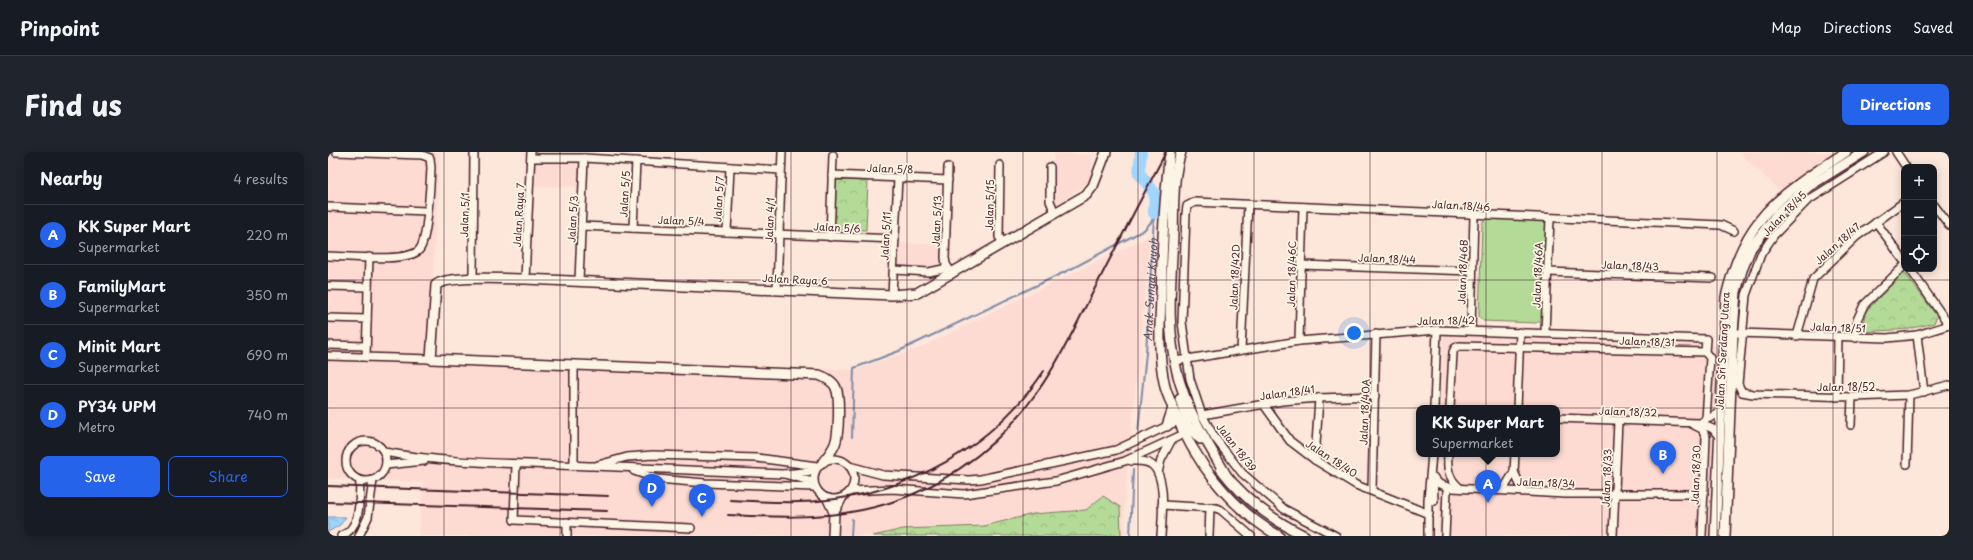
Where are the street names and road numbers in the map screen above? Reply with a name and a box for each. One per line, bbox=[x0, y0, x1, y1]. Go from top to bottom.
street label: Jalan 5/8 bbox=[866, 160, 914, 176]
street label: Jalan 5/5 bbox=[615, 170, 633, 218]
street label: Jalan 5/7 bbox=[709, 175, 727, 223]
street label: Jalan 5/15 bbox=[981, 179, 997, 231]
street label: Jalan Raya 7 bbox=[509, 182, 528, 248]
street label: Jalan 18/45 bbox=[1759, 187, 1809, 239]
street label: Jalan 5/1 bbox=[456, 192, 472, 238]
street label: Jalan 5/3 bbox=[563, 195, 581, 243]
street label: Jalan 5/13 bbox=[928, 195, 944, 247]
street label: Jalan 18/46 bbox=[1431, 196, 1491, 214]
street label: Jalan 4/1 bbox=[761, 197, 777, 243]
street label: Jalan 5/11 bbox=[876, 211, 894, 261]
street label: Jalan 5/4 bbox=[657, 212, 705, 228]
street label: Jalan 5/6 bbox=[813, 218, 861, 236]
street label: Jalan 18/47 bbox=[1811, 218, 1864, 268]
street label: Jalan 18/46B bbox=[1453, 239, 1471, 305]
street label: Jalan 18/46C bbox=[1283, 241, 1299, 307]
street label: Jalan 18/46A bbox=[1528, 241, 1546, 308]
street label: Jalan 18/42D bbox=[1225, 244, 1243, 310]
street label: Jalan 18/44 bbox=[1358, 249, 1417, 267]
street label: Jalan 18/43 bbox=[1601, 256, 1660, 274]
street label: Jalan Raya 6 bbox=[762, 270, 828, 289]
street label: Jalan Sri Serdang Utara bbox=[1711, 291, 1733, 410]
street label: Jalan 18/42 bbox=[1417, 312, 1475, 328]
street label: Jalan 18/51 bbox=[1810, 319, 1866, 335]
street label: Jalan 18/31 bbox=[1619, 333, 1675, 349]
street label: Jalan 18/40A bbox=[1355, 378, 1373, 445]
street label: Jalan 18/52 bbox=[1817, 379, 1875, 394]
street label: Jalan 18/41 bbox=[1258, 381, 1316, 403]
street label: Jalan 18/32 bbox=[1598, 402, 1658, 420]
street label: Jalan 18/39 bbox=[1213, 420, 1261, 474]
street label: Jalan 18/40 bbox=[1303, 436, 1361, 480]
street label: Jalan 18/30 bbox=[1686, 445, 1704, 505]
street label: Jalan 18/33 bbox=[1597, 448, 1615, 507]
street label: Jalan 18/34 bbox=[1516, 473, 1576, 491]

